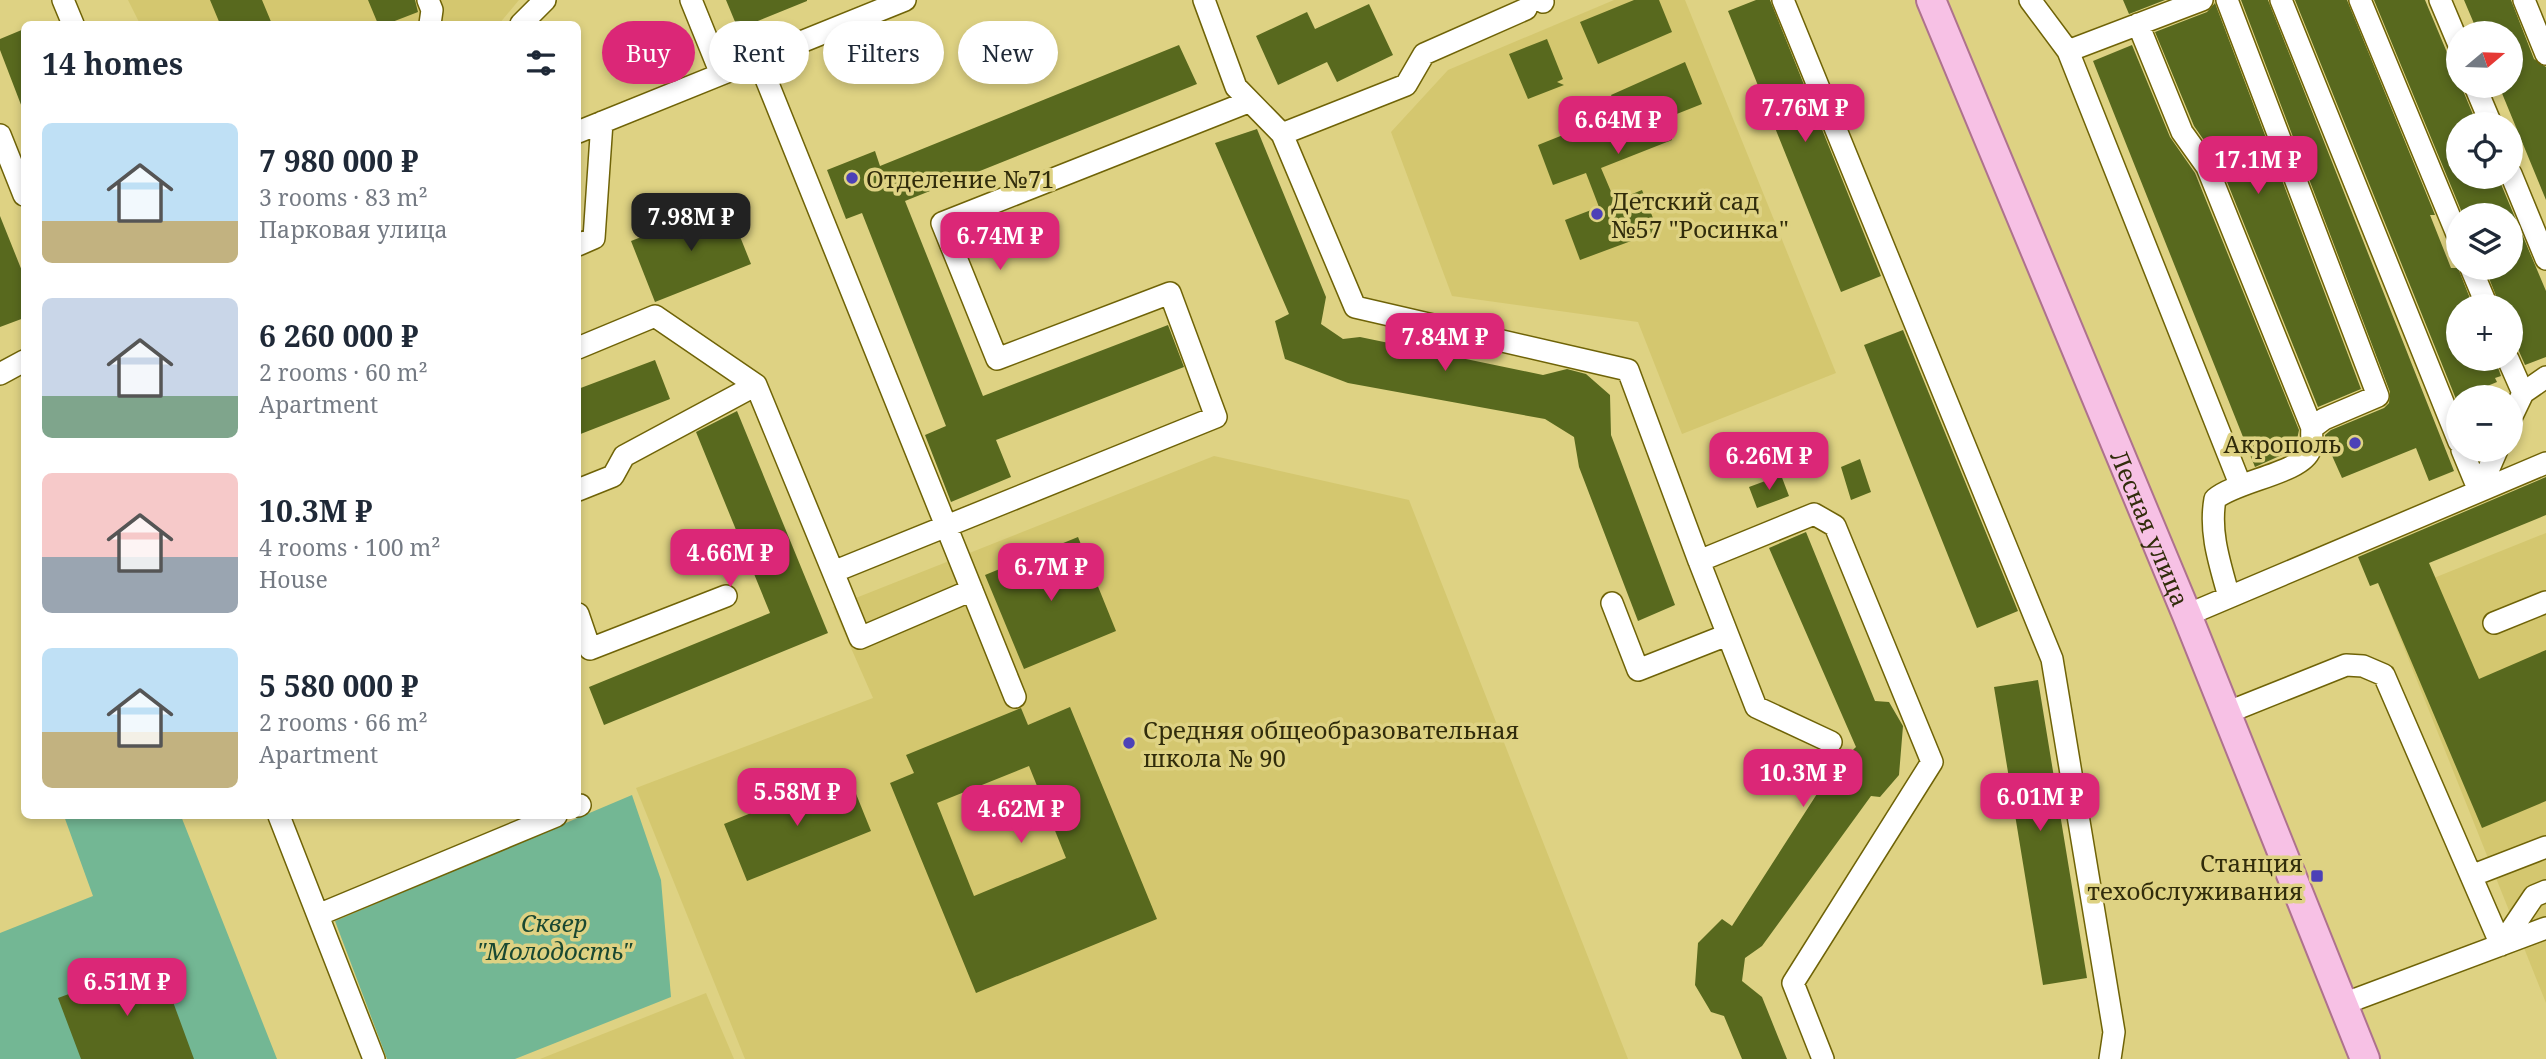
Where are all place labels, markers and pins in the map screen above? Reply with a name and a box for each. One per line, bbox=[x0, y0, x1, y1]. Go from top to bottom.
pin: 7.76M ₽ bbox=[1740, 85, 1870, 144]
pin: 6.64M ₽ bbox=[1553, 96, 1683, 156]
pin: 17.1M ₽ bbox=[2193, 136, 2323, 196]
place label: Отделение №71 bbox=[866, 162, 1055, 195]
marker: Отделение №71 bbox=[844, 170, 860, 186]
place label: Детский сад №57 "Росинка" bbox=[1611, 184, 1789, 245]
pin: 7.98M ₽ bbox=[626, 194, 756, 253]
marker: Детский сад №57 "Росинка" bbox=[1589, 206, 1605, 222]
pin: 6.74M ₽ bbox=[935, 212, 1065, 272]
pin: 7.84M ₽ bbox=[1380, 314, 1510, 373]
place label: Акрополь bbox=[2223, 427, 2341, 460]
pin: 6.26M ₽ bbox=[1704, 433, 1834, 492]
marker: Акрополь bbox=[2347, 435, 2363, 451]
pin: 4.66M ₽ bbox=[665, 530, 795, 589]
pin: 6.7M ₽ bbox=[994, 544, 1108, 603]
place label: Средняя общеобразовательная школа № 90 bbox=[1143, 713, 1519, 774]
marker: Средняя общеобразовательная школа № 90 bbox=[1121, 735, 1137, 751]
pin: 10.3M ₽ bbox=[1738, 750, 1868, 809]
pin: 5.58M ₽ bbox=[732, 768, 862, 828]
pin: 6.01M ₽ bbox=[1975, 774, 2105, 833]
pin: 4.62M ₽ bbox=[956, 786, 1086, 845]
place label: Станция техобслуживания bbox=[2087, 846, 2303, 907]
marker: Станция техобслуживания bbox=[2309, 868, 2325, 884]
pin: 6.51M ₽ bbox=[62, 958, 192, 1018]

